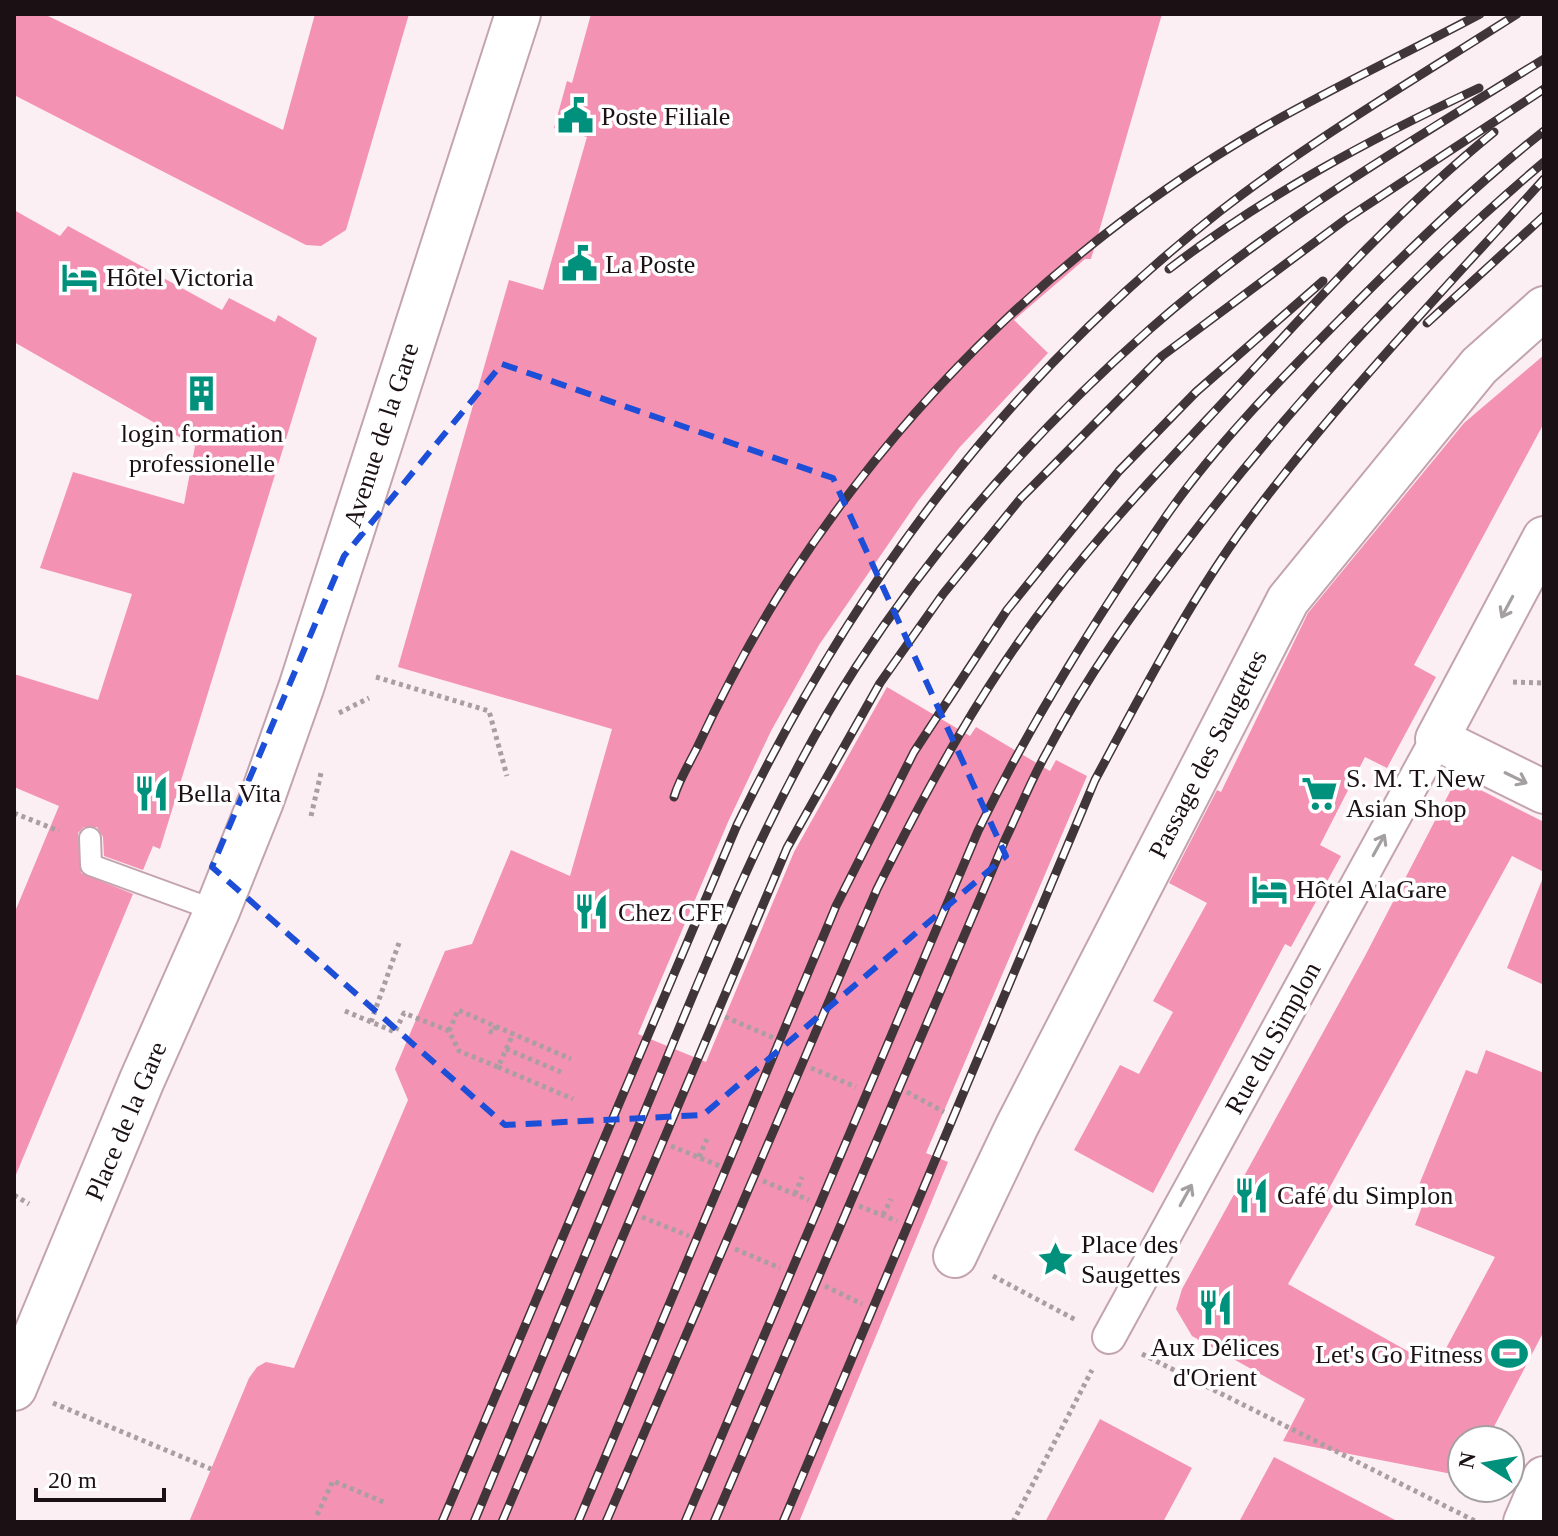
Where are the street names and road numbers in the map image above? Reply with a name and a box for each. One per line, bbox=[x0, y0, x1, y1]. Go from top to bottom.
street label: Avenue de la Gare bbox=[338, 339, 424, 531]
street label: Passage des Saugettes bbox=[1143, 645, 1273, 863]
street label: Rue du Simplon bbox=[1219, 957, 1327, 1119]
street label: Place de la Gare bbox=[80, 1037, 172, 1205]

